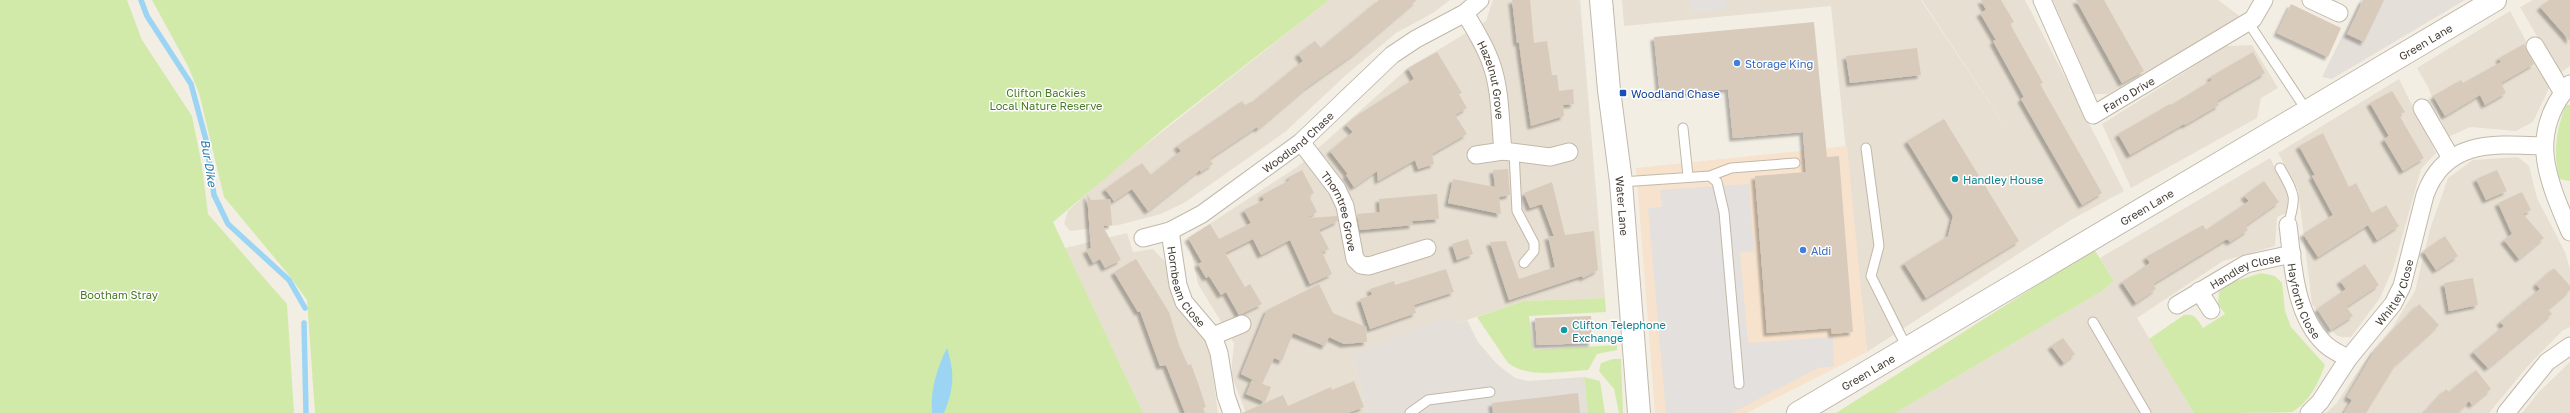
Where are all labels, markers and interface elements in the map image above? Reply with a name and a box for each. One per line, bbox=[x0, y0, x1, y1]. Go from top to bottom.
street label: Green Lane bbox=[2396, 20, 2454, 62]
street label: Hazelnut Grove bbox=[1476, 38, 1507, 120]
place label: Storage King bbox=[1745, 57, 1813, 70]
marker: Storage King bbox=[1732, 58, 1742, 68]
street label: Farro Drive bbox=[2100, 73, 2156, 114]
park label: Clifton Backies Local Nature Reserve bbox=[990, 86, 1102, 112]
place label: Woodland Chase bbox=[1631, 87, 1720, 100]
marker: Woodland Chase bbox=[1618, 88, 1628, 98]
street label: Woodland Chase bbox=[1259, 108, 1336, 175]
water label: Bur Dike bbox=[198, 138, 220, 189]
street label: Thorntree Grove bbox=[1319, 168, 1360, 252]
place label: Handley House bbox=[1963, 173, 2043, 186]
marker: Handley House bbox=[1950, 174, 1960, 184]
street label: Water Lane bbox=[1614, 175, 1632, 236]
street label: Green Lane bbox=[2117, 186, 2176, 227]
place label: Aldi bbox=[1811, 244, 1831, 257]
street label: Hornbeam Close bbox=[1166, 245, 1209, 329]
marker: Aldi bbox=[1798, 245, 1808, 255]
street label: Handley Close bbox=[2207, 250, 2282, 291]
street label: Whitley Close bbox=[2372, 258, 2415, 328]
street label: Hayforth Close bbox=[2286, 262, 2324, 341]
park label: Bootham Stray bbox=[80, 288, 158, 301]
place label: Clifton Telephone Exchange bbox=[1572, 318, 1666, 344]
marker: Clifton Telephone Exchange bbox=[1559, 325, 1569, 335]
street label: Green Lane bbox=[1839, 351, 1897, 393]

